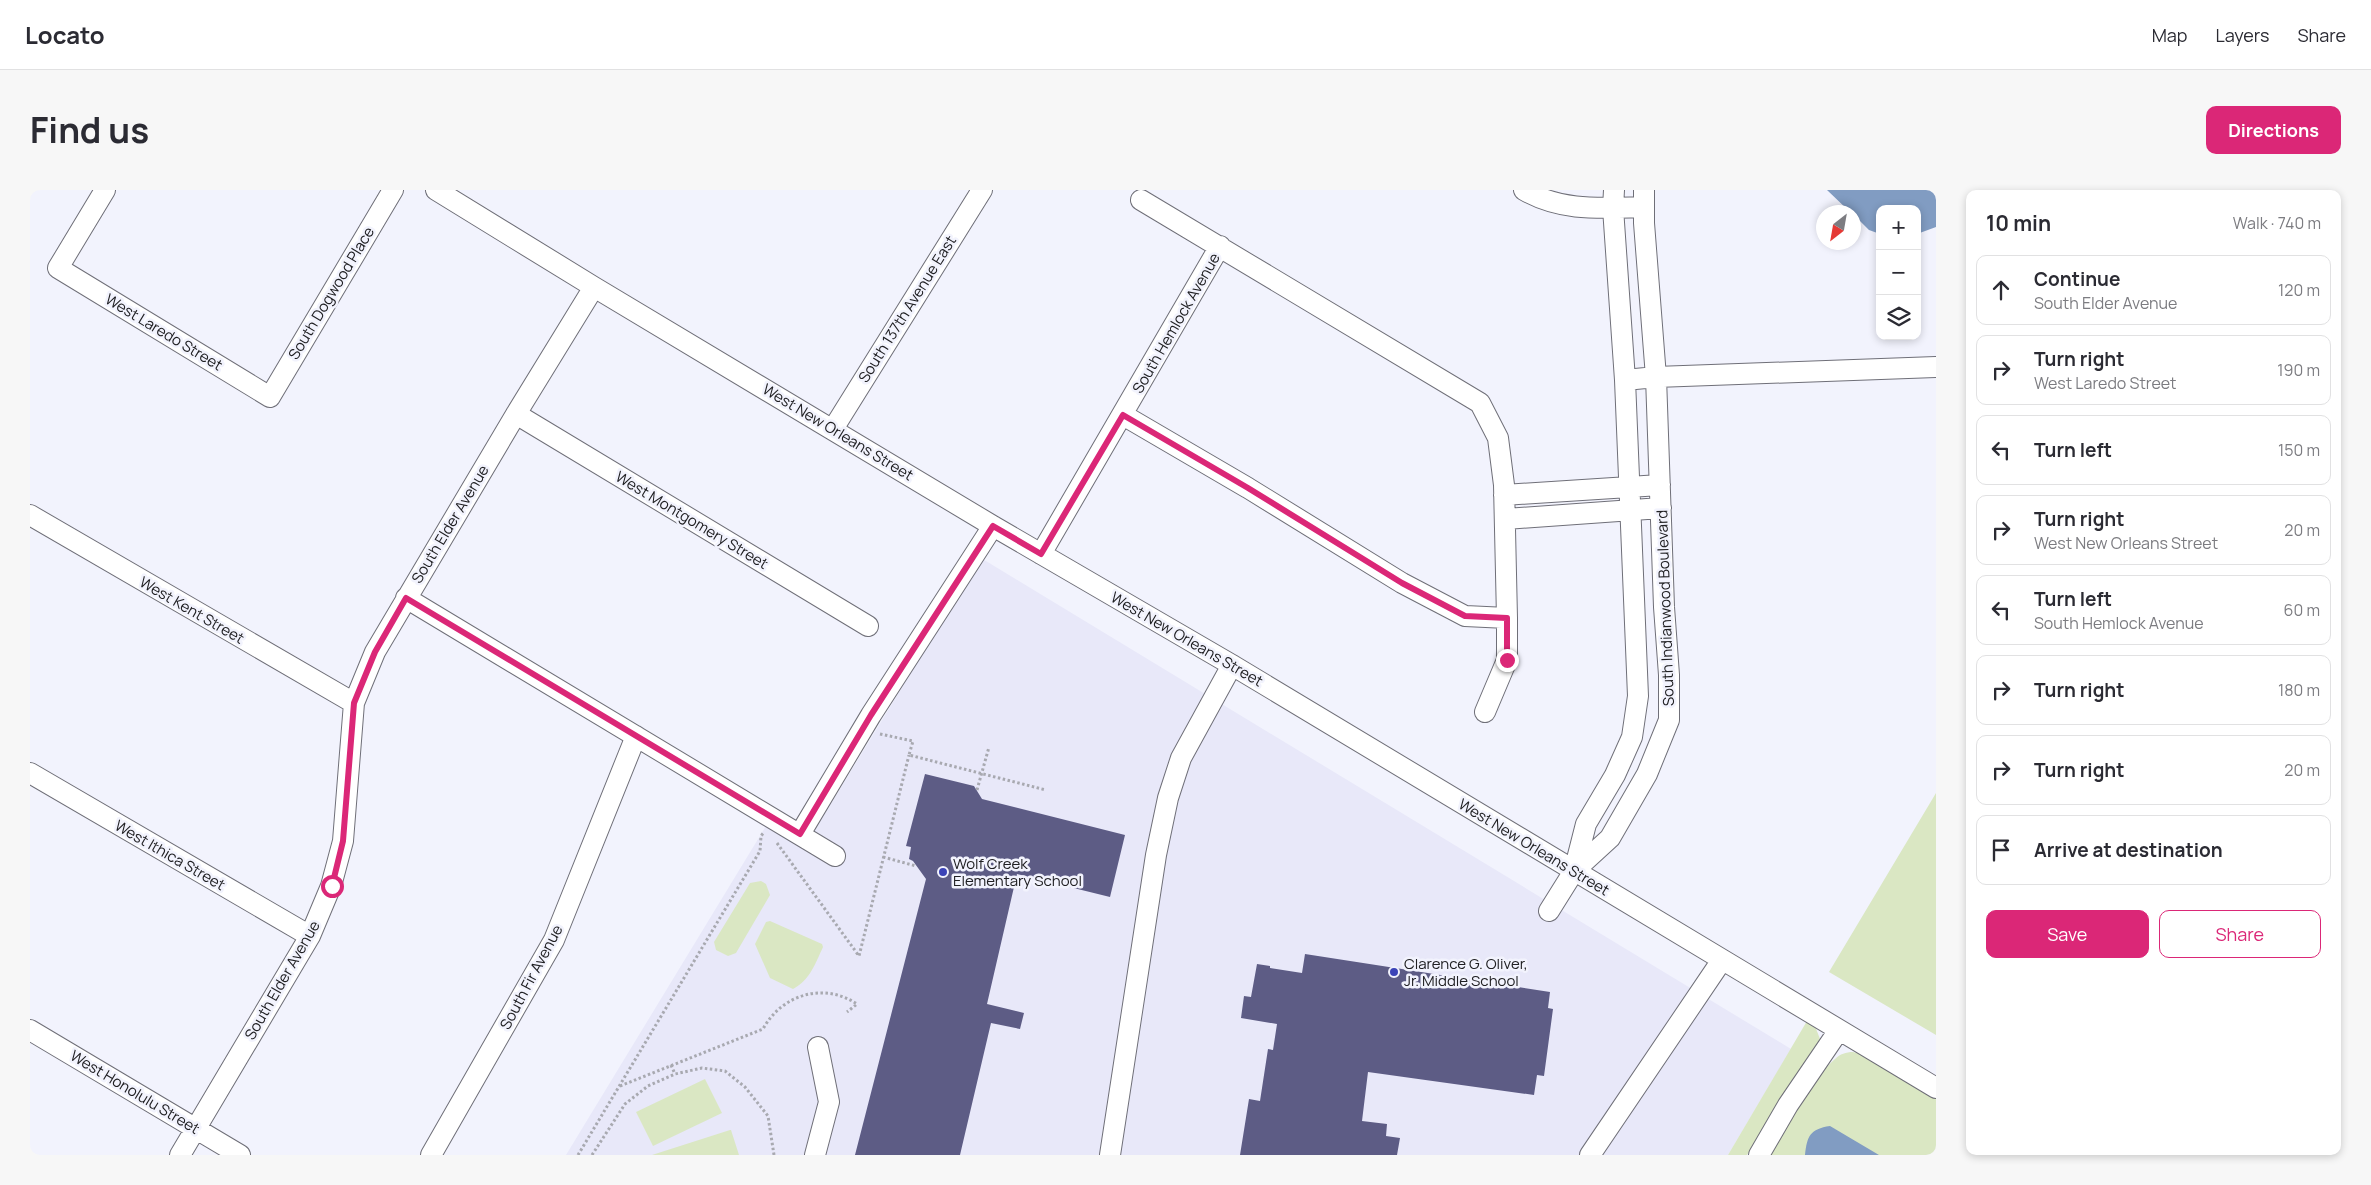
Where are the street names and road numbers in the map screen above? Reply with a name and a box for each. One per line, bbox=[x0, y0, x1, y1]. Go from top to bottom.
street label: South Dogwood Place bbox=[283, 223, 379, 363]
street label: South 137th Avenue East bbox=[853, 231, 961, 387]
street label: South Hemlock Avenue bbox=[1127, 249, 1225, 397]
street label: West Laredo Street bbox=[101, 289, 227, 375]
street label: West New Orleans Street bbox=[759, 379, 917, 485]
street label: South Elder Avenue bbox=[406, 461, 494, 587]
street label: West Montgomery Street bbox=[612, 466, 772, 574]
street label: South Indianwood Boulevard bbox=[1651, 509, 1679, 707]
street label: West Kent Street bbox=[136, 572, 248, 648]
street label: West New Orleans Street bbox=[1107, 587, 1267, 691]
street label: West New Orleans Street bbox=[1455, 794, 1613, 900]
street label: West Ithica Street bbox=[111, 815, 229, 895]
street label: South Elder Avenue bbox=[239, 916, 325, 1043]
street label: South Fir Avenue bbox=[495, 921, 568, 1033]
street label: West Honolulu Street bbox=[66, 1045, 204, 1139]

